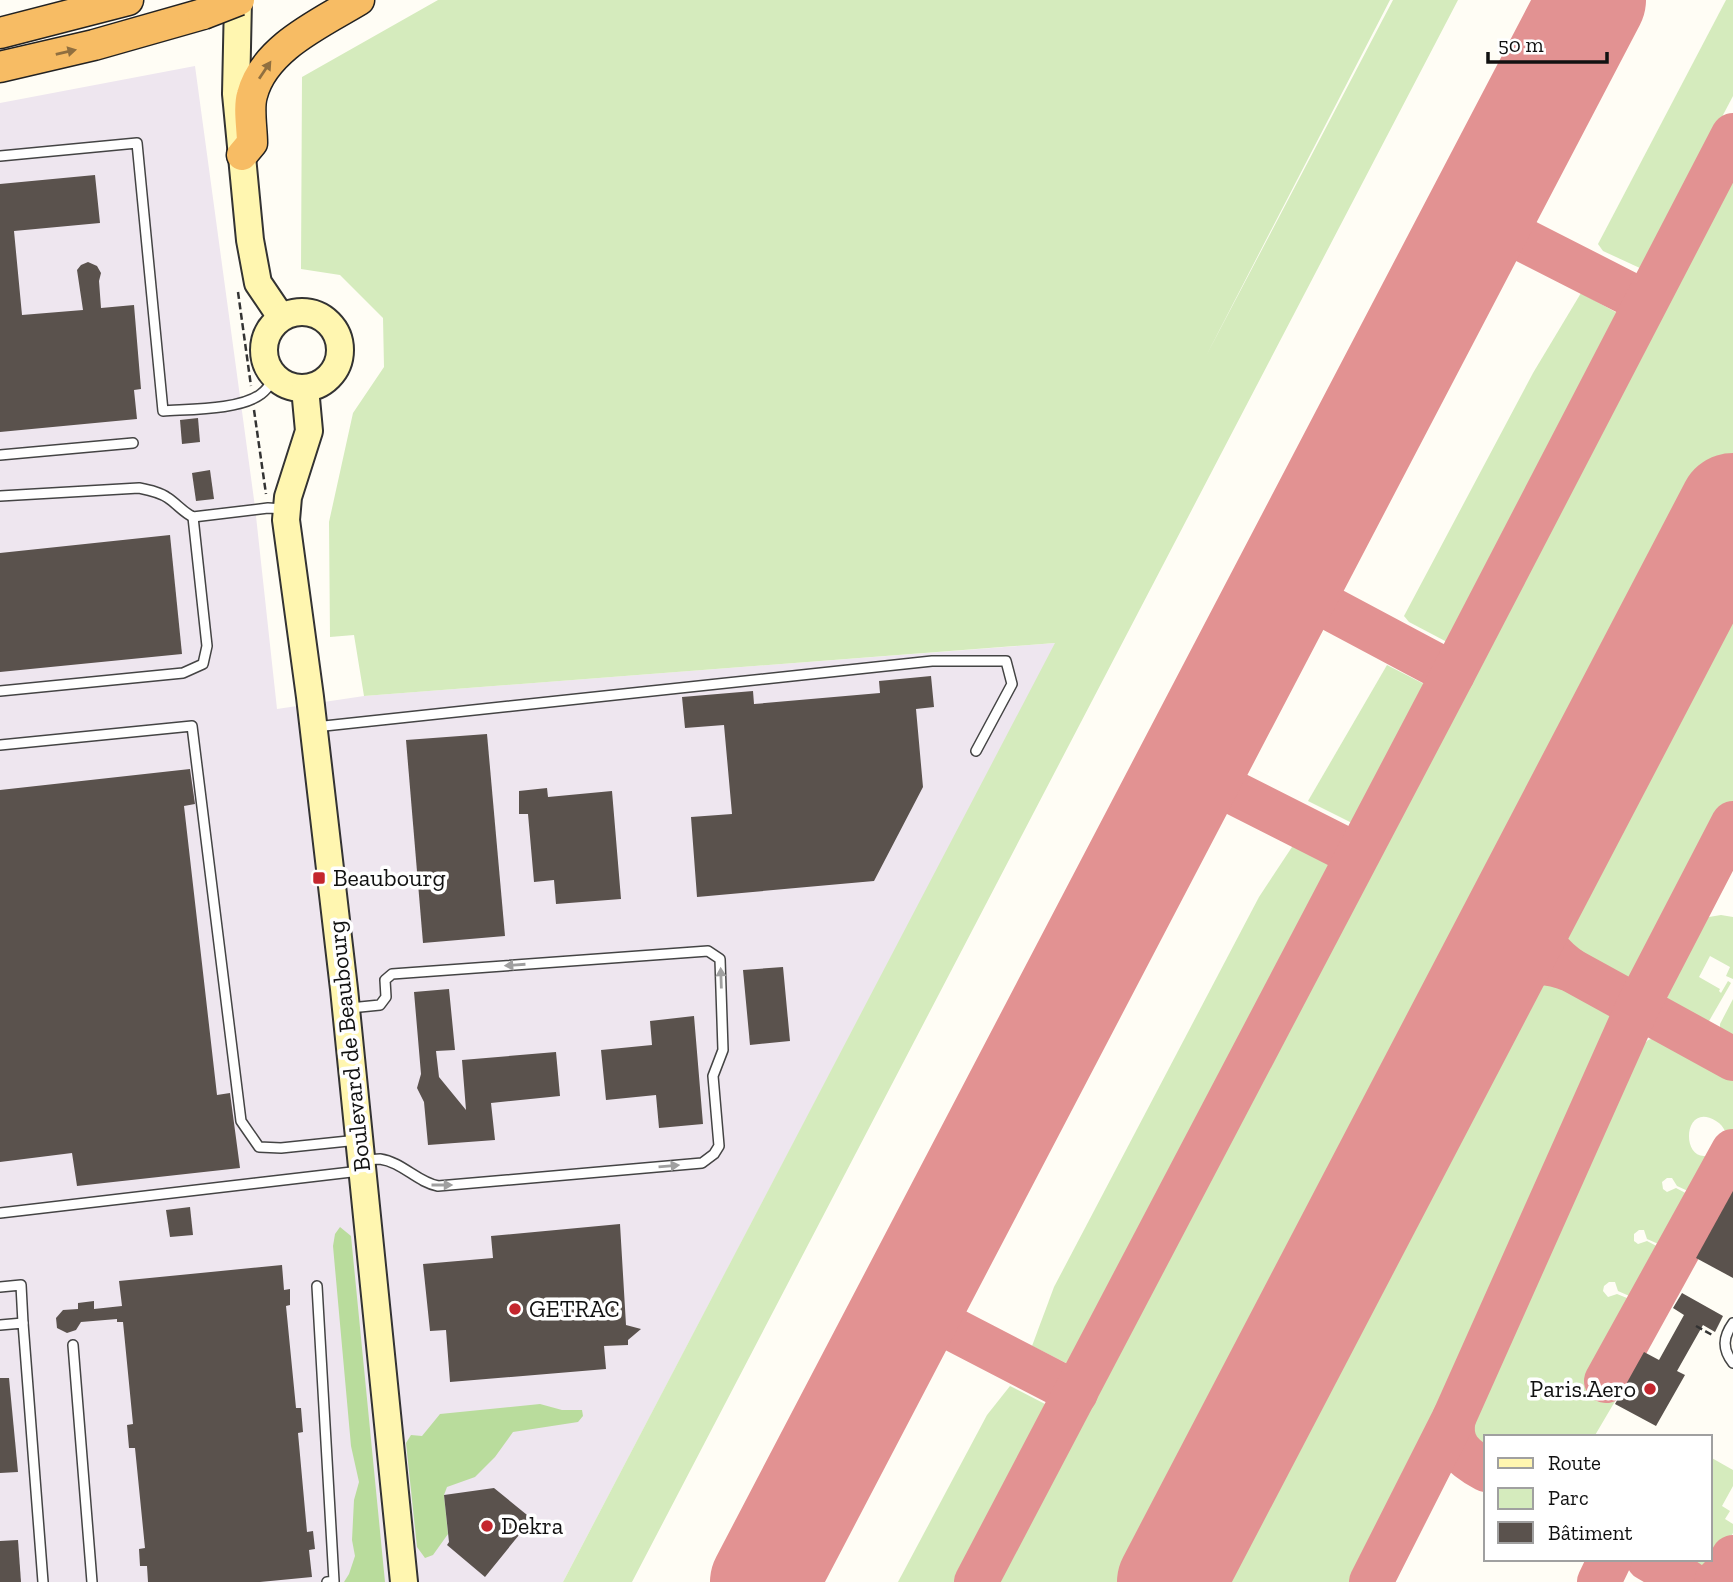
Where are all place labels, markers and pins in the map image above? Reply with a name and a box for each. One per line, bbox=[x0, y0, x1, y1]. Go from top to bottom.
place label: Beaubourg bbox=[333, 863, 446, 892]
marker: Beaubourg bbox=[311, 870, 327, 886]
place label: GETRAC bbox=[529, 1294, 620, 1323]
marker: GETRAC bbox=[507, 1301, 523, 1317]
place label: Paris.Aero bbox=[1530, 1374, 1636, 1403]
marker: Paris.Aero bbox=[1642, 1381, 1658, 1397]
place label: Dekra bbox=[501, 1511, 564, 1540]
marker: Dekra bbox=[479, 1518, 495, 1534]

